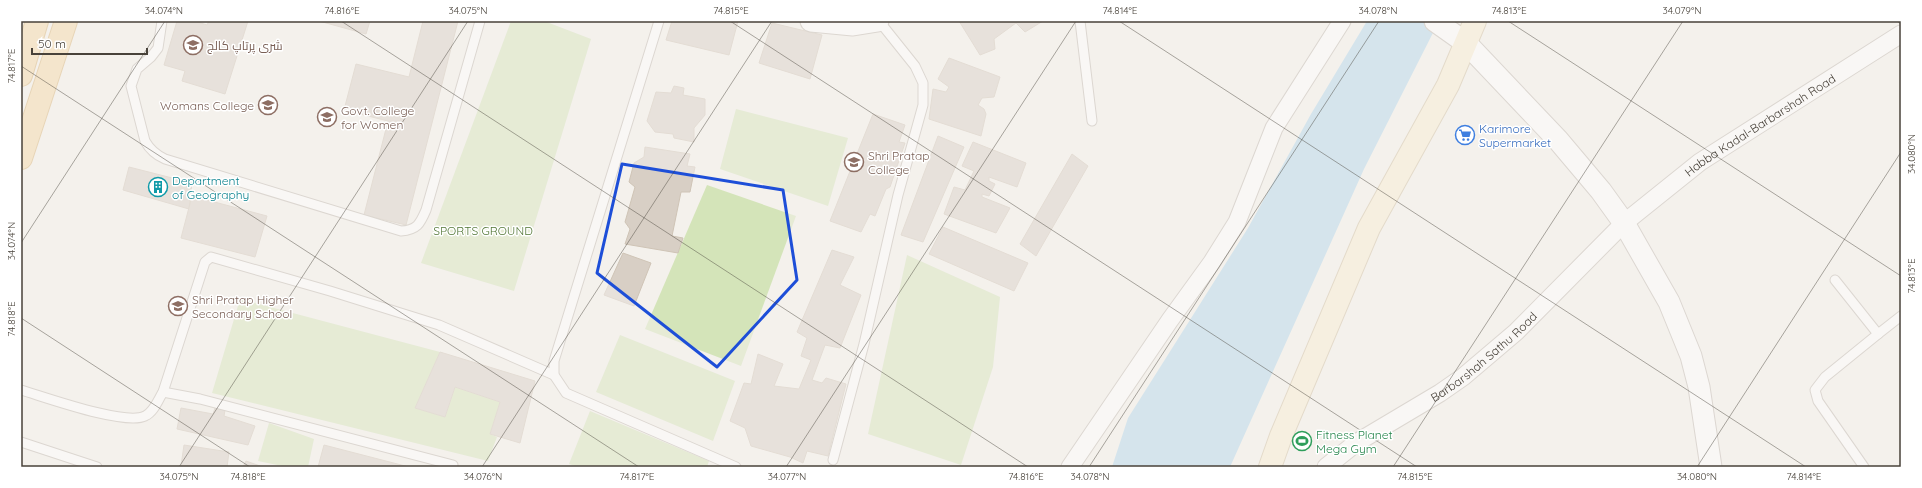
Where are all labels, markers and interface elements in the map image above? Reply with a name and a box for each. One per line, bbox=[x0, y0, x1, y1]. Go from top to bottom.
text: 34.074°N bbox=[145, 4, 183, 17]
text: 74.816°E bbox=[324, 4, 360, 17]
text: 34.075°N bbox=[449, 4, 487, 17]
text: 74.815°E bbox=[713, 4, 749, 17]
text: 74.814°E bbox=[1102, 4, 1138, 17]
text: 34.078°N bbox=[1359, 4, 1397, 17]
text: 74.813°E bbox=[1491, 4, 1527, 17]
text: 34.079°N bbox=[1662, 4, 1702, 17]
scale bar bbox=[32, 30, 147, 56]
school or university icon: شری پرتاپ کالج bbox=[182, 34, 204, 56]
text: 50 m bbox=[38, 36, 66, 51]
place label: شری پرتاپ کالج bbox=[207, 38, 283, 55]
text: 74.817°E bbox=[5, 48, 18, 84]
street label: Habba Kadal-Barbarshah Road bbox=[1681, 70, 1838, 179]
school or university icon: Womans College bbox=[257, 94, 279, 116]
place label: Womans College bbox=[160, 98, 254, 113]
place label: Govt. College for Women bbox=[341, 103, 414, 132]
school or university icon: Govt. College for Women bbox=[316, 106, 338, 128]
place label: Karimore Supermarket bbox=[1479, 121, 1551, 150]
supermarket icon: Karimore Supermarket bbox=[1454, 124, 1476, 146]
text: 34.080°N bbox=[1905, 134, 1918, 174]
place label: Shri Pratap College bbox=[868, 148, 930, 177]
school or university icon: Shri Pratap College bbox=[843, 151, 865, 173]
place label: Department of Geography bbox=[172, 173, 249, 202]
building icon: Department of Geography bbox=[147, 176, 169, 198]
text: 34.074°N bbox=[5, 222, 18, 260]
park label: SPORTS GROUND bbox=[433, 223, 533, 238]
text: 74.813°E bbox=[1905, 258, 1918, 294]
place label: Shri Pratap Higher Secondary School bbox=[192, 292, 294, 321]
school or university icon: Shri Pratap Higher Secondary School bbox=[167, 295, 189, 317]
text: 74.818°E bbox=[5, 301, 18, 337]
street label: Barbarshah Sathu Road bbox=[1428, 308, 1540, 405]
place label: Fitness Planet Mega Gym bbox=[1316, 427, 1393, 456]
sports icon: Fitness Planet Mega Gym bbox=[1291, 430, 1313, 452]
text: 34.075°N bbox=[160, 470, 198, 483]
text: 74.818°E bbox=[230, 470, 266, 483]
text: 34.076°N bbox=[464, 470, 502, 483]
text: 74.817°E bbox=[619, 470, 655, 483]
text: 34.077°N bbox=[768, 470, 806, 483]
text: 74.816°E bbox=[1008, 470, 1044, 483]
text: 34.078°N bbox=[1071, 470, 1109, 483]
text: 74.815°E bbox=[1397, 470, 1433, 483]
text: 34.080°N bbox=[1677, 470, 1717, 483]
text: 74.814°E bbox=[1786, 470, 1822, 483]

